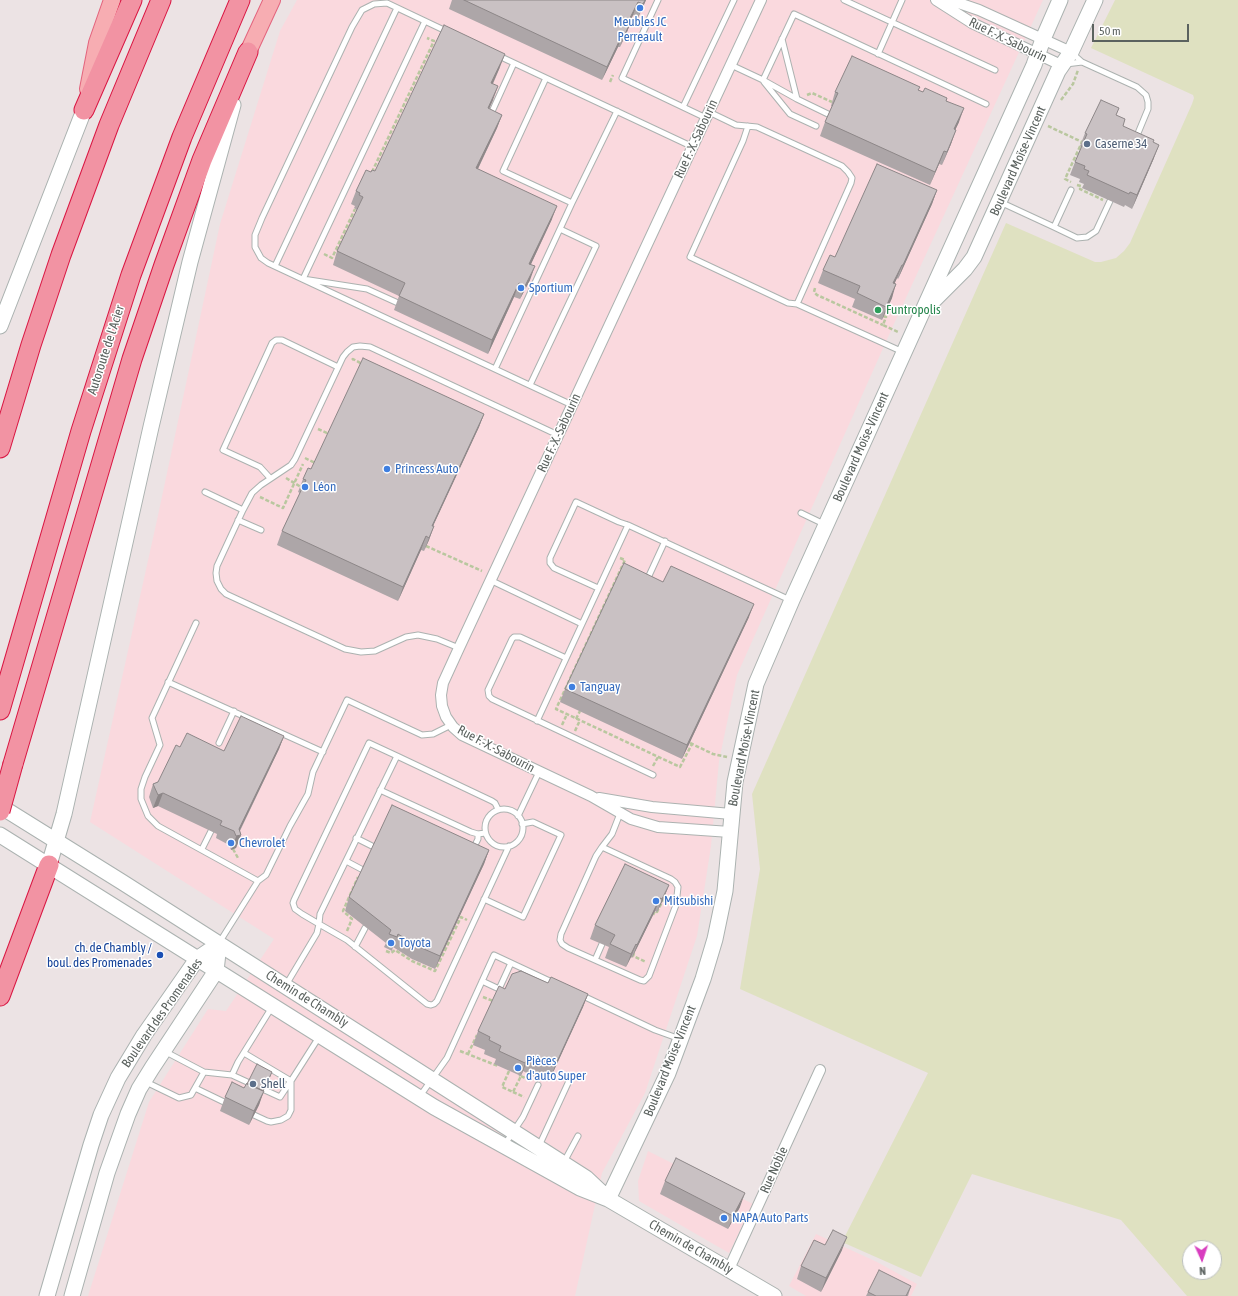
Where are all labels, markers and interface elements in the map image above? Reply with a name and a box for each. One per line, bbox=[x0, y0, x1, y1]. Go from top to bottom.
marker: Meubles JC Perreault bbox=[635, 3, 645, 13]
place label: Meubles JC Perreault bbox=[614, 14, 666, 45]
street label: Rue F.-X.-Sabourin bbox=[966, 14, 1050, 66]
scale bar bbox=[1094, 16, 1191, 42]
text: 50 m bbox=[1099, 24, 1121, 38]
street label: Rue F.-X.-Sabourin bbox=[671, 97, 721, 181]
street label: Boulevard Moïse-Vincent bbox=[987, 104, 1049, 218]
place label: Caserne 34 bbox=[1095, 136, 1147, 152]
marker: Caserne 34 bbox=[1082, 139, 1092, 149]
place label: Sportium bbox=[529, 280, 573, 296]
marker: Sportium bbox=[516, 283, 526, 293]
place label: Funtropolis bbox=[886, 302, 941, 318]
street label: Autoroute de l'Acier bbox=[84, 303, 128, 397]
marker: Funtropolis bbox=[873, 305, 883, 315]
street label: Boulevard Moïse-Vincent bbox=[830, 390, 892, 504]
street label: Rue F.-X.-Sabourin bbox=[534, 391, 584, 475]
place label: Princess Auto bbox=[395, 461, 459, 477]
marker: Princess Auto bbox=[382, 464, 392, 474]
place label: Léon bbox=[313, 479, 336, 495]
marker: Léon bbox=[300, 482, 310, 492]
place label: Tanguay bbox=[580, 679, 620, 695]
marker: Tanguay bbox=[567, 682, 577, 692]
street label: Boulevard Moïse-Vincent bbox=[725, 688, 763, 808]
street label: Rue F.-X.-Sabourin bbox=[455, 722, 537, 776]
place label: Chevrolet bbox=[239, 835, 285, 851]
marker: Chevrolet bbox=[226, 838, 236, 848]
place label: Mitsubishi bbox=[664, 893, 713, 909]
marker: Mitsubishi bbox=[651, 896, 661, 906]
place label: Toyota bbox=[399, 935, 431, 951]
marker: Toyota bbox=[386, 938, 396, 948]
place label: ch. de Chambly / boul. des Promenades bbox=[47, 940, 152, 971]
marker: ch. de Chambly / boul. des Promenades bbox=[155, 950, 165, 960]
street label: Boulevard des Promenades bbox=[118, 955, 206, 1071]
street label: Chemin de Chambly bbox=[263, 967, 351, 1031]
street label: Boulevard Moïse-Vincent bbox=[641, 1003, 699, 1119]
place label: Pièces d'auto Super bbox=[526, 1053, 586, 1084]
marker: Pièces d'auto Super bbox=[513, 1063, 523, 1073]
place label: Shell bbox=[261, 1076, 286, 1092]
marker: Shell bbox=[248, 1079, 258, 1089]
street label: Rue Noble bbox=[757, 1144, 791, 1196]
place label: NAPA Auto Parts bbox=[732, 1210, 808, 1226]
marker: NAPA Auto Parts bbox=[719, 1213, 729, 1223]
street label: Chemin de Chambly bbox=[646, 1217, 736, 1277]
north arrow bbox=[1182, 1240, 1222, 1280]
text: N bbox=[1199, 1265, 1206, 1277]

